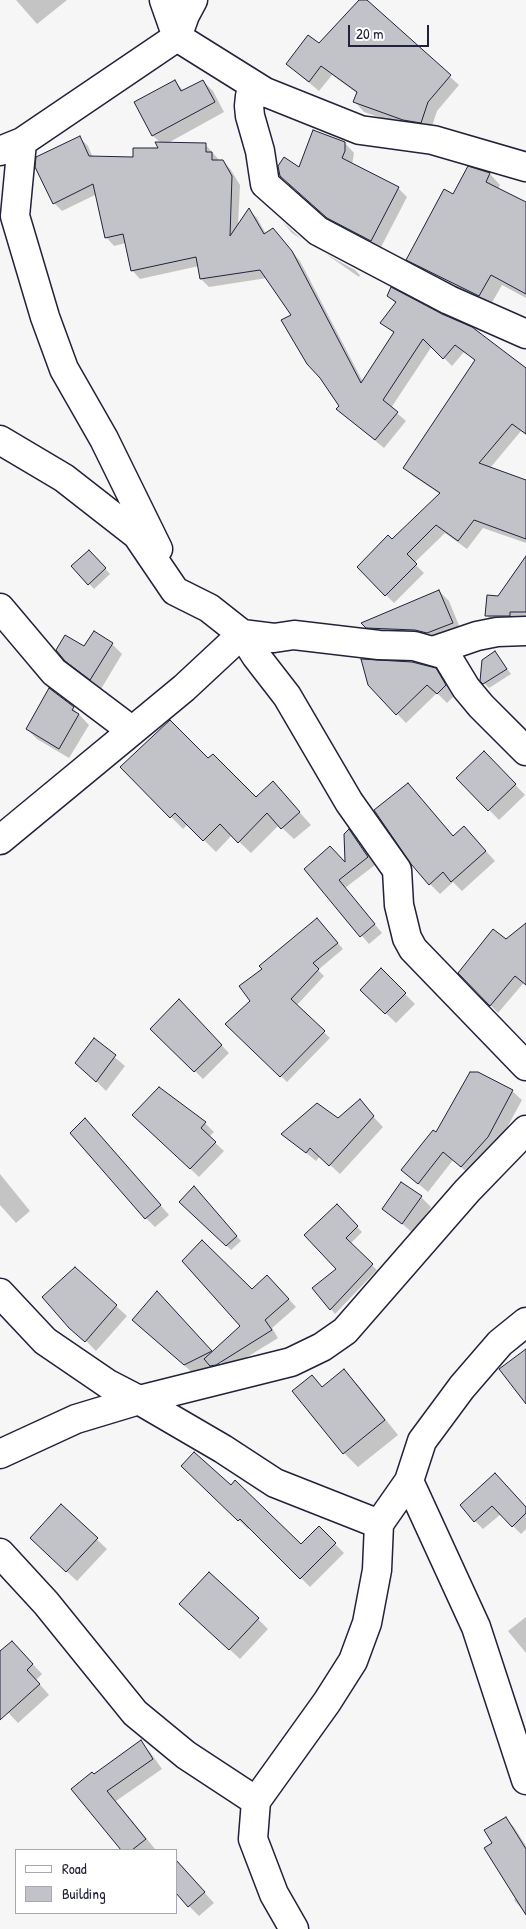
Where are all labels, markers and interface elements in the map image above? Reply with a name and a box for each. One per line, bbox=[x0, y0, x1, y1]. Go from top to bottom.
scale bar bbox=[351, 15, 432, 47]
text: 20 m bbox=[356, 23, 383, 44]
legend bbox=[15, 1849, 178, 1914]
text: Road bbox=[62, 1858, 87, 1879]
text: Building bbox=[62, 1883, 106, 1904]

